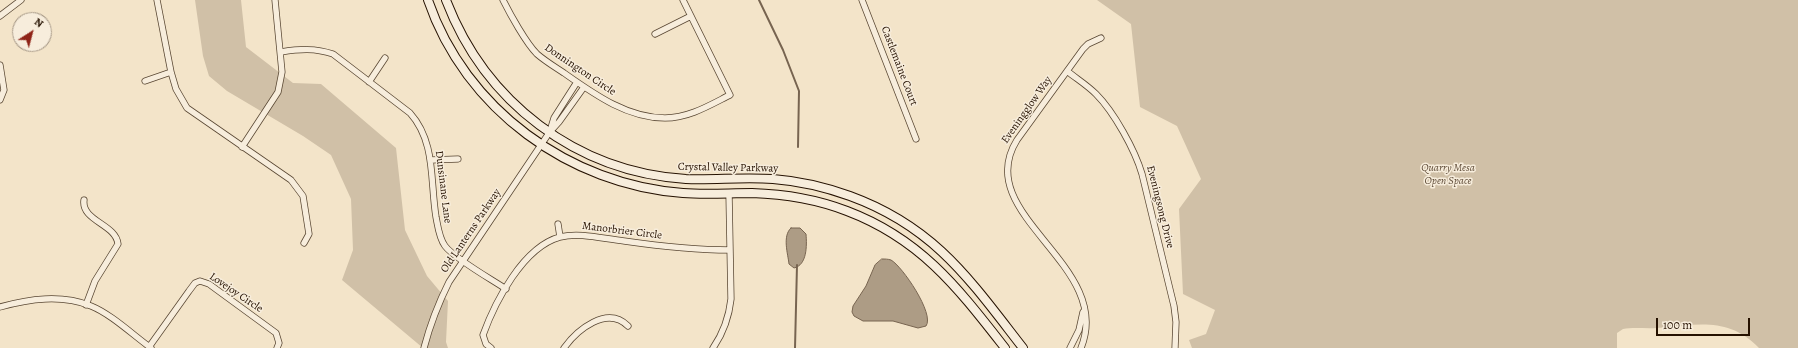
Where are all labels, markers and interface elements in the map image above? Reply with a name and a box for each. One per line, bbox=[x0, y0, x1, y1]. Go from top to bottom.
north arrow bbox=[12, 12, 52, 52]
text: N bbox=[31, 14, 46, 31]
street label: Castlemaine Court bbox=[878, 24, 920, 108]
street label: Donnington Circle bbox=[542, 41, 618, 99]
street label: Eveningglow Way bbox=[999, 74, 1055, 146]
street label: Dunsinane Lane bbox=[432, 150, 454, 224]
street label: Crystal Valley Parkway bbox=[678, 161, 778, 175]
park label: Quarry Mesa Open Space bbox=[1421, 161, 1475, 187]
street label: Eveningsong Drive bbox=[1143, 164, 1177, 250]
street label: Old Lanterns Parkway bbox=[438, 186, 504, 276]
street label: Manorbrier Circle bbox=[581, 220, 663, 242]
street label: Lovejoy Circle bbox=[207, 270, 265, 316]
scale bar bbox=[1658, 310, 1752, 336]
text: 100 m bbox=[1663, 317, 1692, 333]

